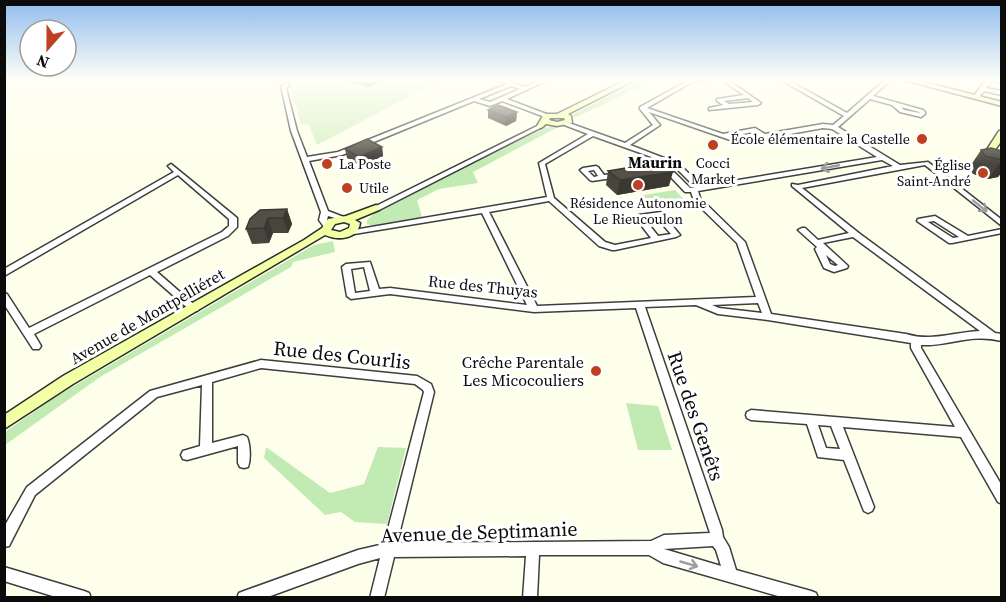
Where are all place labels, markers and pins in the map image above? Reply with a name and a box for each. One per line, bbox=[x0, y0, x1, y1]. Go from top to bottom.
place label: École élémentaire la Castelle bbox=[731, 129, 910, 149]
marker: École élémentaire la Castelle bbox=[915, 132, 929, 146]
marker: Cocci Market bbox=[706, 138, 720, 152]
place label: Cocci Market bbox=[691, 153, 736, 189]
place label: La Poste bbox=[339, 154, 391, 174]
place label: Église Saint-André bbox=[897, 155, 971, 191]
marker: La Poste bbox=[320, 157, 334, 171]
marker: Église Saint-André bbox=[976, 166, 990, 180]
place label: Utile bbox=[359, 178, 389, 198]
marker: Résidence Autonomie Le Rieucoulon bbox=[631, 178, 645, 192]
marker: Utile bbox=[340, 181, 354, 195]
place label: Résidence Autonomie Le Rieucoulon bbox=[570, 193, 706, 229]
place label: Crêche Parentale Les Micocouliers bbox=[462, 351, 584, 391]
marker: Crêche Parentale Les Micocouliers bbox=[589, 364, 603, 378]

